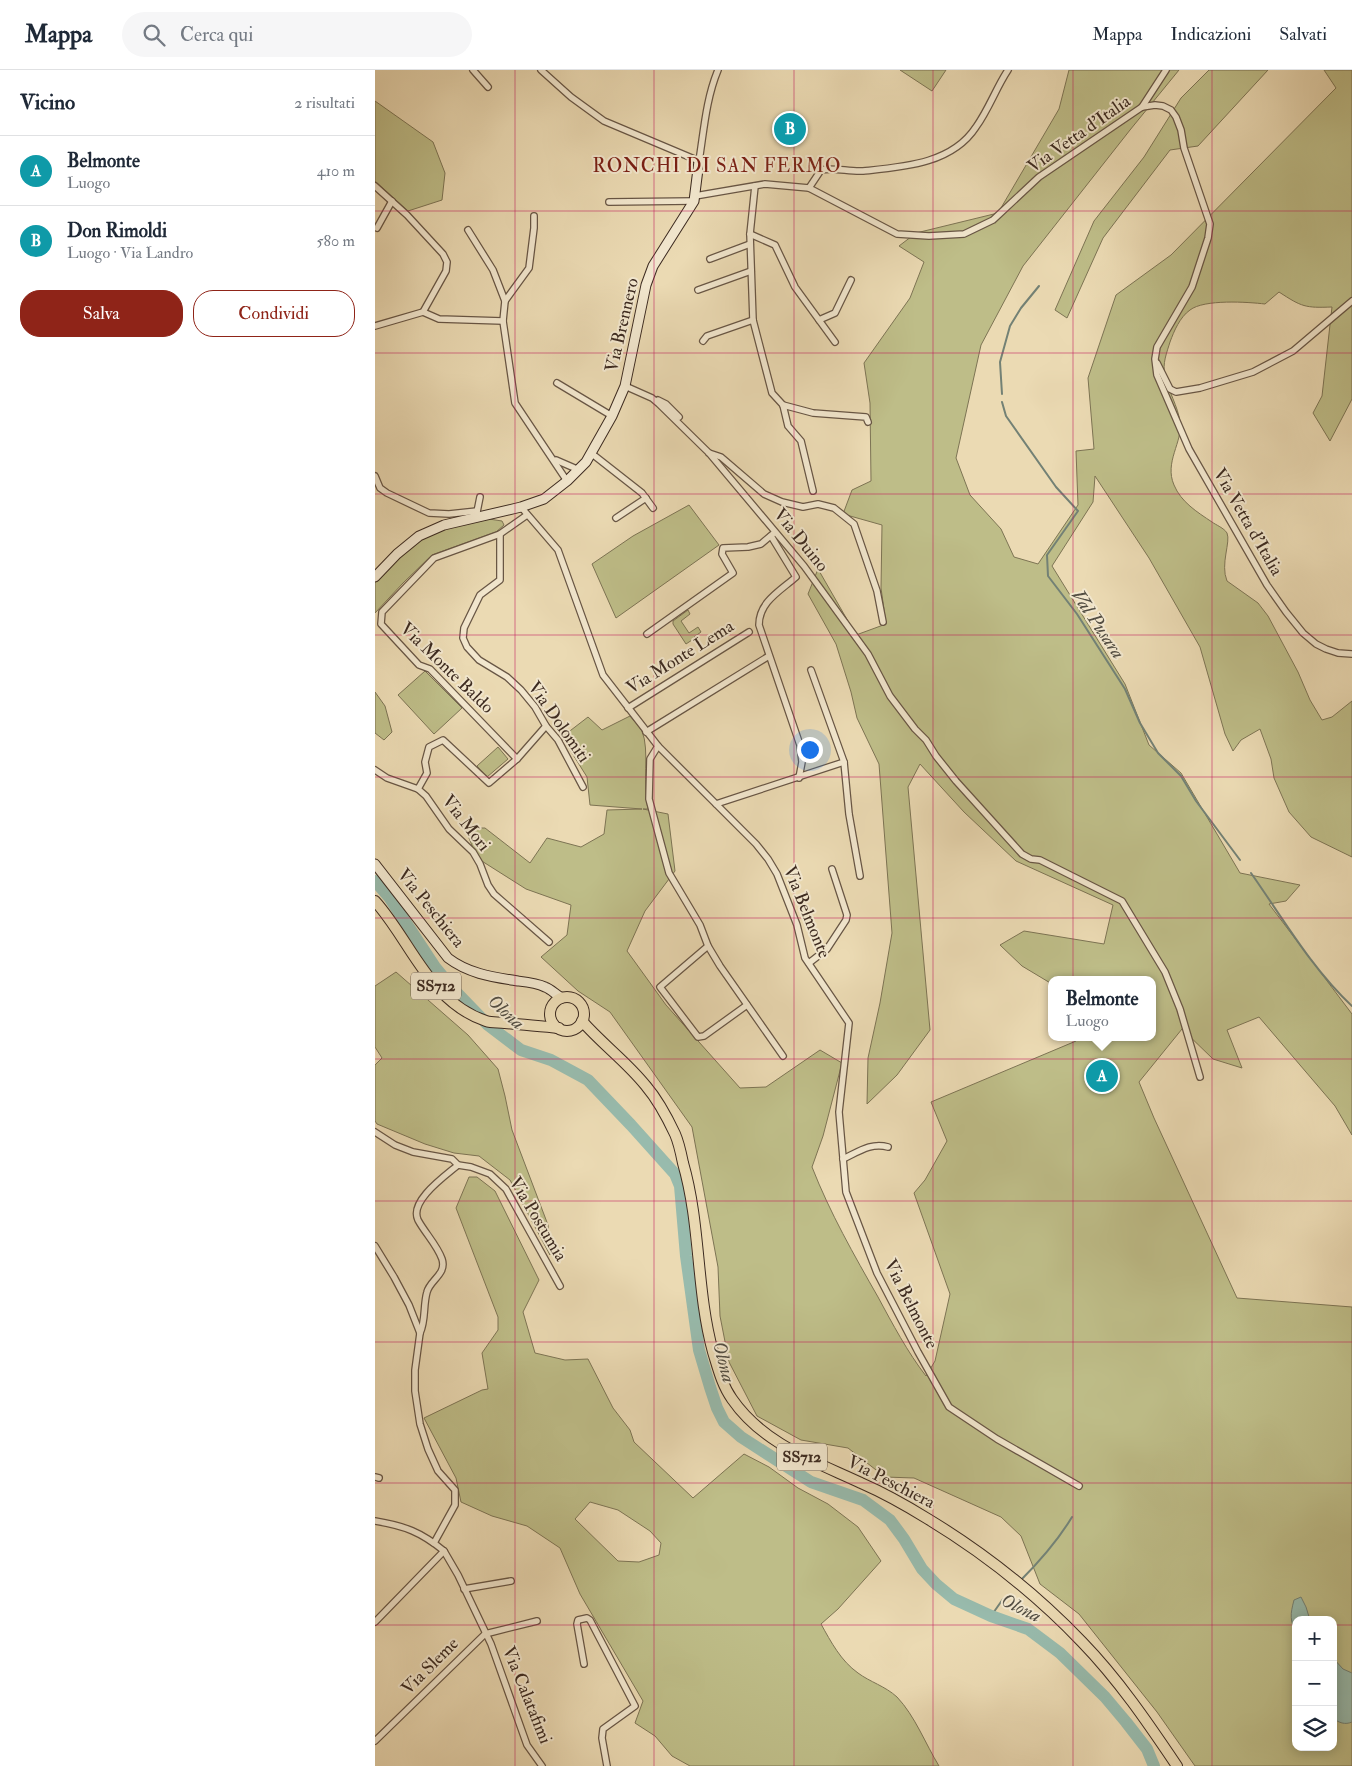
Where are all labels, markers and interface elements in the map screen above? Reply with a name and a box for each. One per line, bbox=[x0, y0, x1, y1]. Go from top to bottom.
search box bbox=[122, 12, 472, 57]
text: Mappa bbox=[25, 19, 92, 50]
icon: search bbox=[140, 21, 168, 49]
text: Cerca qui bbox=[180, 23, 253, 47]
text: Mappa bbox=[1092, 23, 1142, 46]
text: Indicazioni bbox=[1170, 23, 1251, 46]
text: Salvati bbox=[1279, 23, 1327, 46]
text: Vicino bbox=[20, 89, 75, 116]
street label: Via Vetta d'Italia bbox=[1023, 90, 1136, 178]
text: 2 risultati bbox=[294, 93, 355, 113]
pin: B bbox=[774, 110, 806, 148]
text: Belmonte bbox=[67, 149, 140, 173]
district label: RONCHI DI SAN FERMO bbox=[593, 154, 841, 178]
text: A bbox=[31, 161, 41, 181]
text: 410 m bbox=[317, 161, 355, 181]
text: Luogo bbox=[67, 173, 110, 193]
text: Don Rimoldi bbox=[67, 219, 167, 243]
text: B bbox=[31, 231, 41, 251]
text: 580 m bbox=[316, 231, 355, 251]
text: Luogo · Via Landro bbox=[67, 243, 193, 263]
street label: Via Brennero bbox=[600, 275, 644, 374]
button: Salva bbox=[20, 290, 183, 337]
button: Condividi bbox=[193, 290, 355, 337]
street label: Via Vetta d'Italia bbox=[1208, 464, 1288, 581]
street label: Via Duino bbox=[768, 503, 834, 577]
water label: Val Pusara bbox=[1066, 585, 1130, 664]
street label: Via Monte Lema bbox=[622, 614, 739, 699]
street label: Via Monte Baldo bbox=[395, 617, 499, 719]
street label: Via Dolomiti bbox=[523, 677, 596, 767]
your location bbox=[797, 737, 823, 763]
street label: Via Mori bbox=[437, 790, 495, 856]
street label: Via Belmonte bbox=[778, 862, 836, 962]
street label: Via Peschiera bbox=[392, 864, 470, 953]
road number: SS712 bbox=[411, 972, 461, 999]
popup bbox=[1048, 976, 1156, 1041]
text: Belmonte bbox=[1066, 987, 1138, 1011]
water label: Olona bbox=[482, 989, 530, 1035]
text: Luogo bbox=[1066, 1011, 1109, 1031]
pin: A bbox=[1086, 1057, 1118, 1095]
street label: Via Postumia bbox=[504, 1172, 573, 1266]
street label: Via Belmonte bbox=[879, 1255, 944, 1353]
water label: Olona bbox=[707, 1339, 741, 1386]
road number: SS712 bbox=[777, 1444, 827, 1470]
street label: Via Peschiera bbox=[843, 1450, 939, 1514]
water label: Olona bbox=[997, 1588, 1045, 1628]
map controls bbox=[1292, 1616, 1337, 1751]
button: + bbox=[1292, 1616, 1337, 1661]
street label: Via Sleme bbox=[396, 1632, 464, 1700]
street label: Via Calatafimi bbox=[497, 1643, 557, 1747]
button: − bbox=[1292, 1661, 1337, 1706]
button: layers bbox=[1292, 1706, 1337, 1751]

